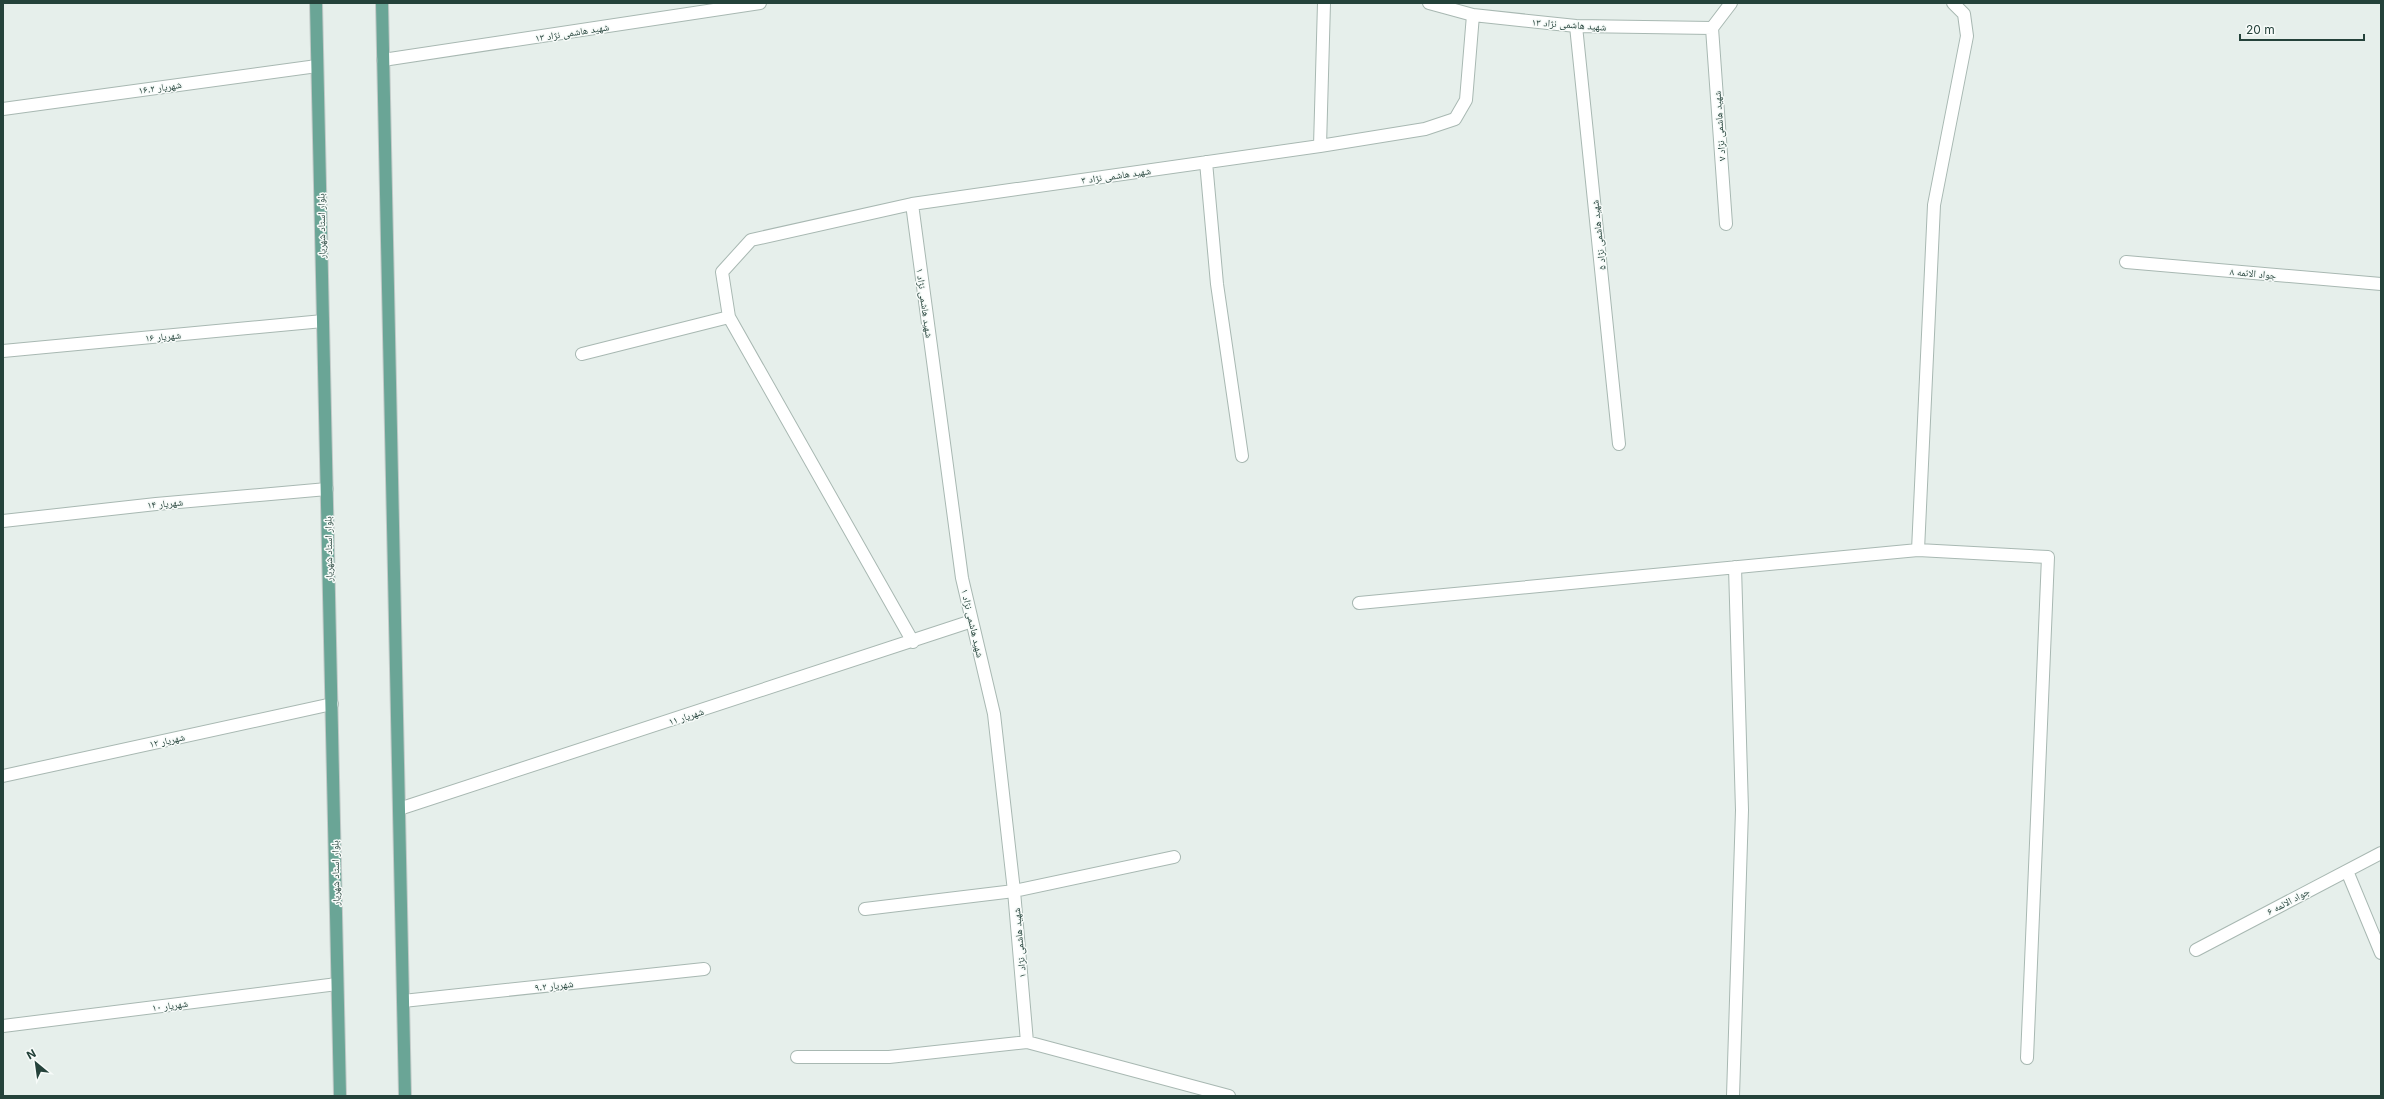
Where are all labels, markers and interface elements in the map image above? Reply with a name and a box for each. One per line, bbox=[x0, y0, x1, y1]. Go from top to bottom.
street label: شهید هاشمی نژاد ۱۳ bbox=[1531, 15, 1607, 34]
scale bar bbox=[2240, 16, 2364, 42]
street label: شهید هاشمی نژاد ۱۳ bbox=[534, 20, 610, 45]
text: 20 m bbox=[2246, 22, 2275, 37]
street label: شهریار ۱۶.۲ bbox=[138, 78, 183, 96]
street label: شهید هاشمی نژاد ۷ bbox=[1711, 90, 1728, 161]
street label: شهید هاشمی نژاد ۳ bbox=[1080, 164, 1152, 187]
street label: بلوار استاد شهریار bbox=[314, 193, 328, 260]
street label: شهید هاشمی نژاد ۵ bbox=[1588, 199, 1609, 271]
street label: جواد الائمه ۸ bbox=[2229, 265, 2277, 281]
street label: شهید هاشمی نژاد ۱ bbox=[913, 267, 936, 339]
street label: شهریار ۱۶ bbox=[145, 328, 182, 344]
street label: شهریار ۱۴ bbox=[147, 495, 184, 511]
street label: بلوار استاد شهریار bbox=[321, 516, 335, 583]
street label: شهید هاشمی نژاد ۱ bbox=[958, 587, 987, 659]
street label: شهریار ۱۱ bbox=[667, 705, 705, 727]
street label: شهریار ۱۲ bbox=[148, 730, 186, 750]
street label: بلوار استاد شهریار bbox=[328, 840, 342, 907]
street label: جواد الائمه ۶ bbox=[2265, 884, 2312, 917]
street label: شهید هاشمی نژاد ۱ bbox=[1010, 907, 1029, 978]
street label: شهریار ۹.۲ bbox=[534, 977, 574, 993]
street label: شهریار ۱۰ bbox=[151, 997, 189, 1013]
north arrow bbox=[16, 1043, 56, 1083]
text: N bbox=[24, 1046, 38, 1062]

